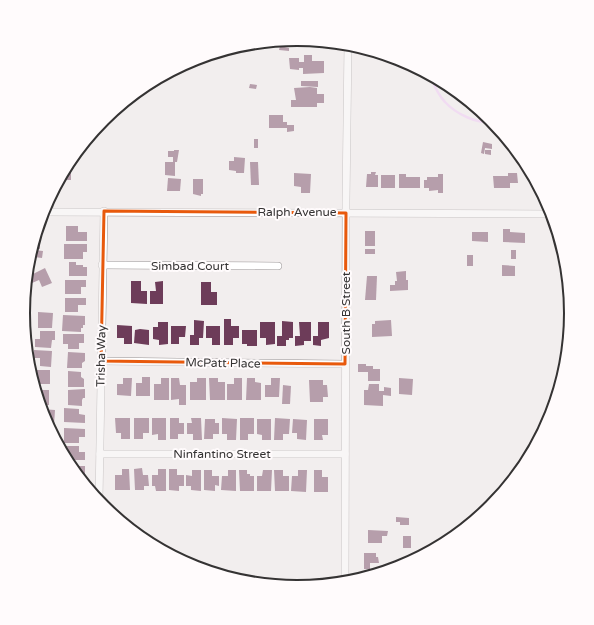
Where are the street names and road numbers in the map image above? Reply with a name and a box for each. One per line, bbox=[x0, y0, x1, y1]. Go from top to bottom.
street label: Ralph Avenue bbox=[257, 205, 337, 219]
street label: Simbad Court bbox=[151, 259, 230, 273]
street label: South B Street bbox=[339, 271, 353, 354]
street label: Trisha Way bbox=[93, 324, 109, 387]
street label: McPatt Place bbox=[185, 355, 261, 371]
street label: Ninfantino Street bbox=[173, 447, 271, 461]

